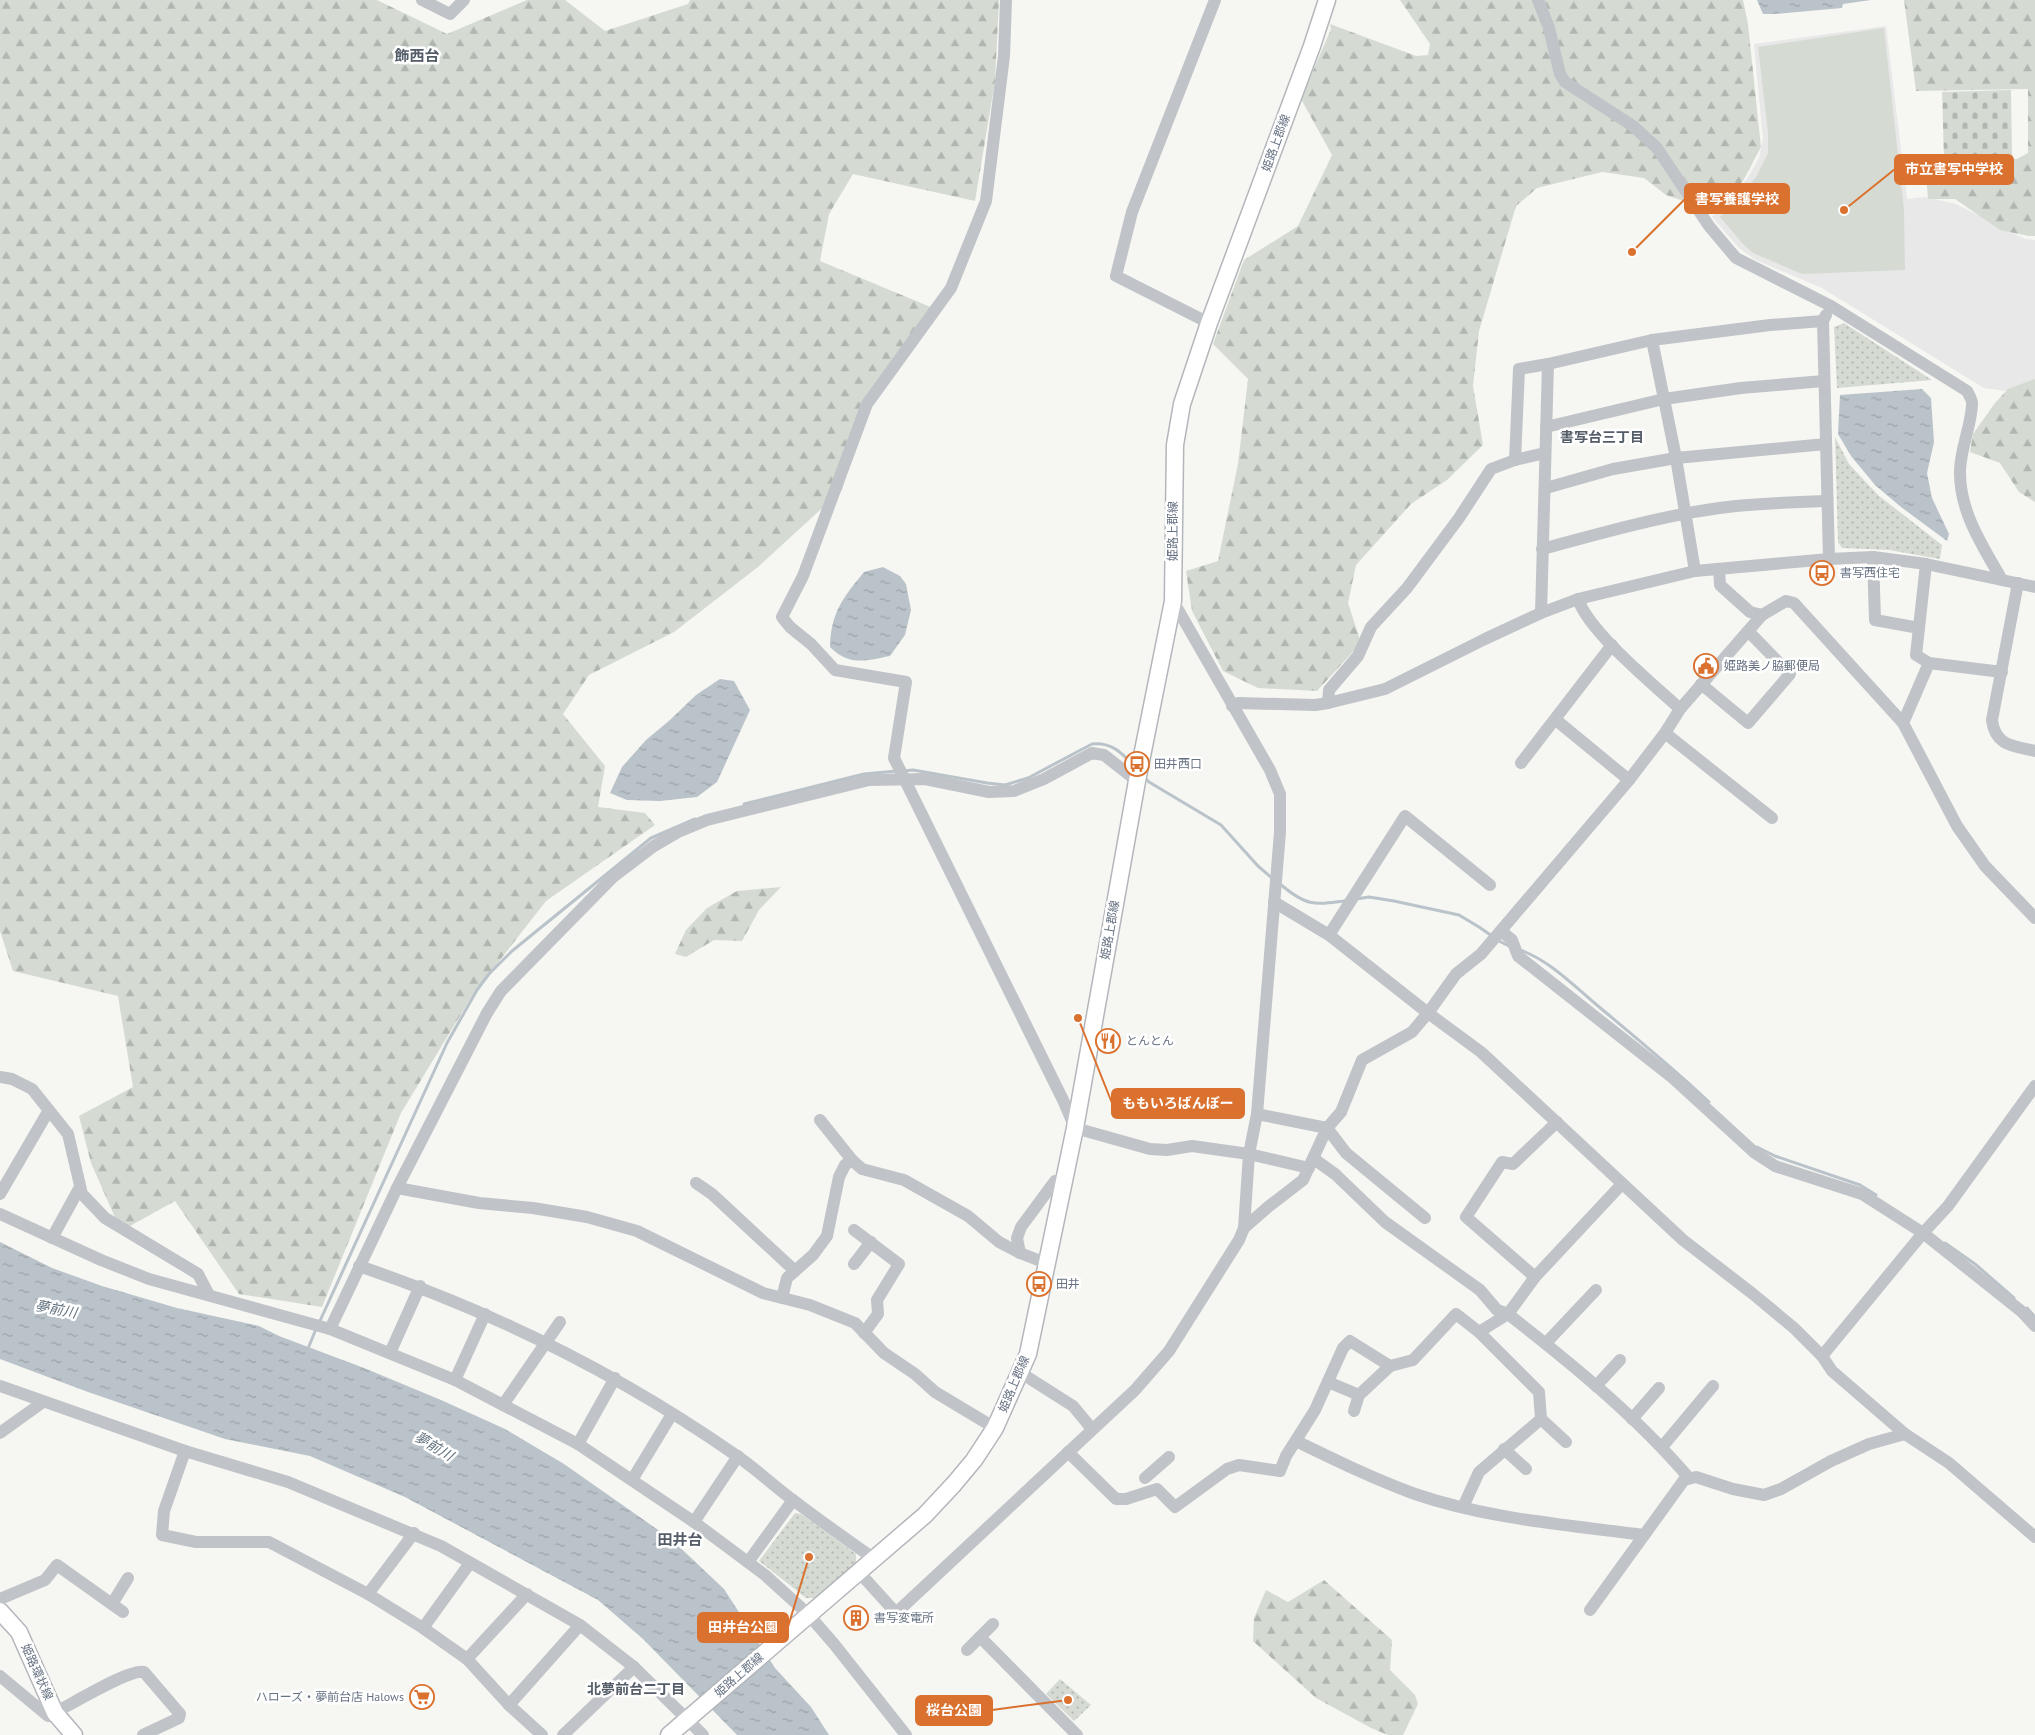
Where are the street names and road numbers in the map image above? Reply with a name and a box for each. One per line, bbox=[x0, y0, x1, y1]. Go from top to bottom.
street label: 姫路上郡線 bbox=[1258, 112, 1293, 174]
street label: 姫路上郡線 bbox=[1165, 501, 1180, 561]
street label: 姫路上郡線 bbox=[1097, 899, 1122, 961]
street label: 姫路上郡線 bbox=[995, 1353, 1032, 1414]
street label: 姫路環状線 bbox=[18, 1641, 57, 1702]
street label: 姫路上郡線 bbox=[711, 1649, 766, 1700]

